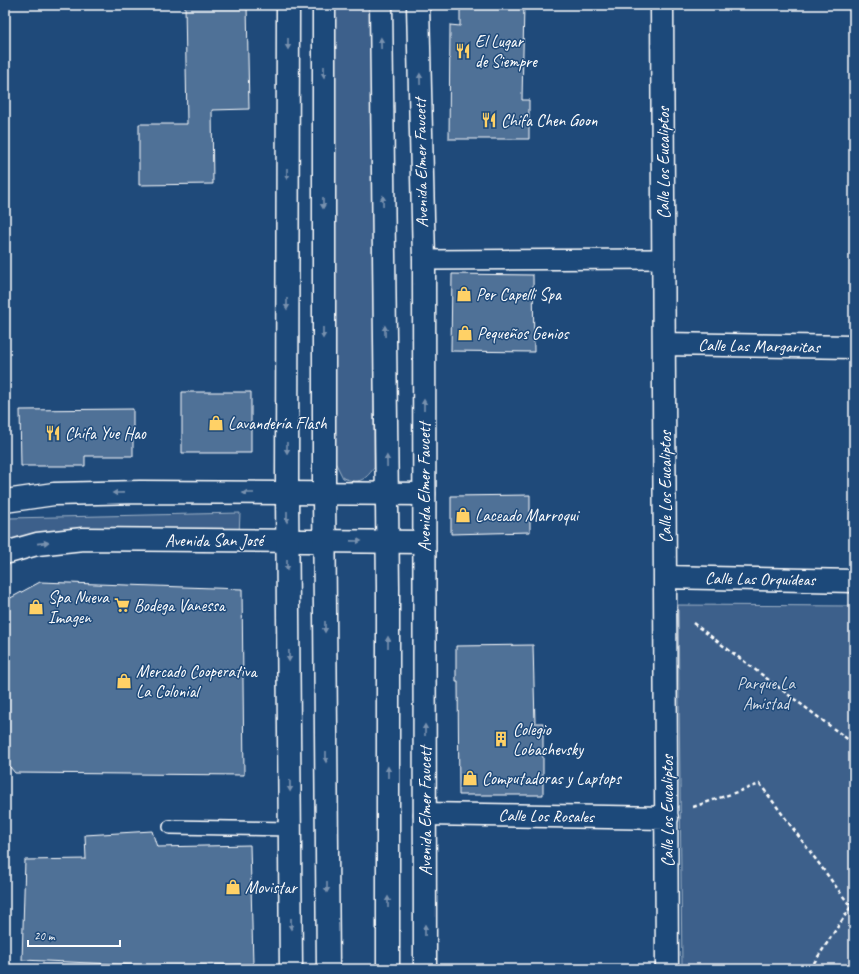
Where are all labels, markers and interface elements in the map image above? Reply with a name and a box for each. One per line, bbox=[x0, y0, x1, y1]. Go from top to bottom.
place label: El Lugar de Siempre bbox=[475, 31, 538, 72]
one-way arrow bbox=[378, 36, 384, 49]
one-way arrow bbox=[285, 38, 291, 51]
restaurant icon: El Lugar de Siempre bbox=[454, 42, 472, 60]
one-way arrow bbox=[320, 66, 327, 78]
one-way arrow bbox=[416, 73, 423, 85]
street label: Avenida Elmer Faucett bbox=[409, 96, 433, 228]
street label: Calle Los Eucaliptos bbox=[653, 106, 674, 219]
place label: Chifa Chen Goon bbox=[501, 110, 598, 131]
restaurant icon: Chifa Chen Goon bbox=[480, 111, 498, 129]
one-way arrow bbox=[284, 168, 291, 180]
one-way arrow bbox=[380, 194, 386, 207]
one-way arrow bbox=[320, 197, 326, 210]
place label: Per Capelli Spa bbox=[476, 284, 562, 305]
shop icon: Per Capelli Spa bbox=[455, 285, 473, 303]
one-way arrow bbox=[284, 298, 290, 311]
place label: Pequeños Genios bbox=[477, 323, 570, 344]
one-way arrow bbox=[382, 324, 388, 337]
shop icon: Pequeños Genios bbox=[456, 324, 474, 342]
one-way arrow bbox=[320, 327, 326, 340]
street label: Calle Las Margaritas bbox=[698, 334, 821, 358]
one-way arrow bbox=[421, 398, 427, 411]
place label: Lavandería Flash bbox=[228, 413, 327, 434]
shop icon: Lavandería Flash bbox=[207, 414, 225, 432]
street label: Avenida Elmer Faucett bbox=[414, 420, 435, 552]
place label: Chifa Yue Hao bbox=[65, 423, 147, 444]
restaurant icon: Chifa Yue Hao bbox=[44, 424, 62, 442]
street label: Calle Los Eucaliptos bbox=[655, 430, 676, 543]
one-way arrow bbox=[284, 442, 290, 455]
one-way arrow bbox=[383, 455, 390, 467]
one-way arrow bbox=[112, 489, 124, 496]
one-way arrow bbox=[241, 490, 254, 496]
place label: Laceado Marroqui bbox=[475, 505, 580, 526]
shop icon: Laceado Marroqui bbox=[454, 506, 472, 524]
one-way arrow bbox=[284, 511, 290, 524]
street label: Avenida San José bbox=[165, 530, 265, 551]
one-way arrow bbox=[350, 538, 362, 545]
one-way arrow bbox=[37, 540, 49, 547]
one-way arrow bbox=[284, 559, 291, 571]
street label: Calle Las Orquídeas bbox=[705, 568, 816, 590]
place label: Spa Nueva Imagen bbox=[48, 587, 110, 628]
place label: Bodega Vanessa bbox=[134, 595, 227, 616]
supermarket icon: Bodega Vanessa bbox=[113, 596, 131, 614]
shop icon: Spa Nueva Imagen bbox=[27, 598, 45, 616]
one-way arrow bbox=[322, 621, 328, 634]
one-way arrow bbox=[385, 635, 391, 648]
one-way arrow bbox=[285, 650, 292, 662]
place label: Mercado Cooperativa La Colonial bbox=[136, 661, 258, 702]
shop icon: Mercado Cooperativa La Colonial bbox=[115, 672, 133, 690]
park label: Parque La Amistad bbox=[737, 673, 796, 714]
place label: Colegio Lobachevsky bbox=[513, 719, 584, 760]
one-way arrow bbox=[421, 724, 428, 736]
building icon: Colegio Lobachevsky bbox=[492, 730, 510, 748]
street label: Avenida Elmer Faucett bbox=[415, 744, 436, 876]
one-way arrow bbox=[323, 751, 329, 764]
street label: Calle Los Eucaliptos bbox=[657, 754, 678, 867]
one-way arrow bbox=[385, 765, 391, 778]
place label: Computadoras y Laptops bbox=[482, 768, 622, 789]
shop icon: Computadoras y Laptops bbox=[461, 769, 479, 787]
one-way arrow bbox=[287, 780, 293, 793]
street label: Calle Los Rosales bbox=[498, 805, 596, 827]
place label: Movistar bbox=[245, 877, 299, 898]
shop icon: Movistar bbox=[224, 878, 242, 896]
one-way arrow bbox=[324, 881, 330, 894]
one-way arrow bbox=[385, 895, 391, 908]
one-way arrow bbox=[288, 918, 294, 931]
scale bar bbox=[28, 922, 120, 948]
one-way arrow bbox=[422, 923, 428, 936]
text: 20 m bbox=[34, 928, 56, 944]

